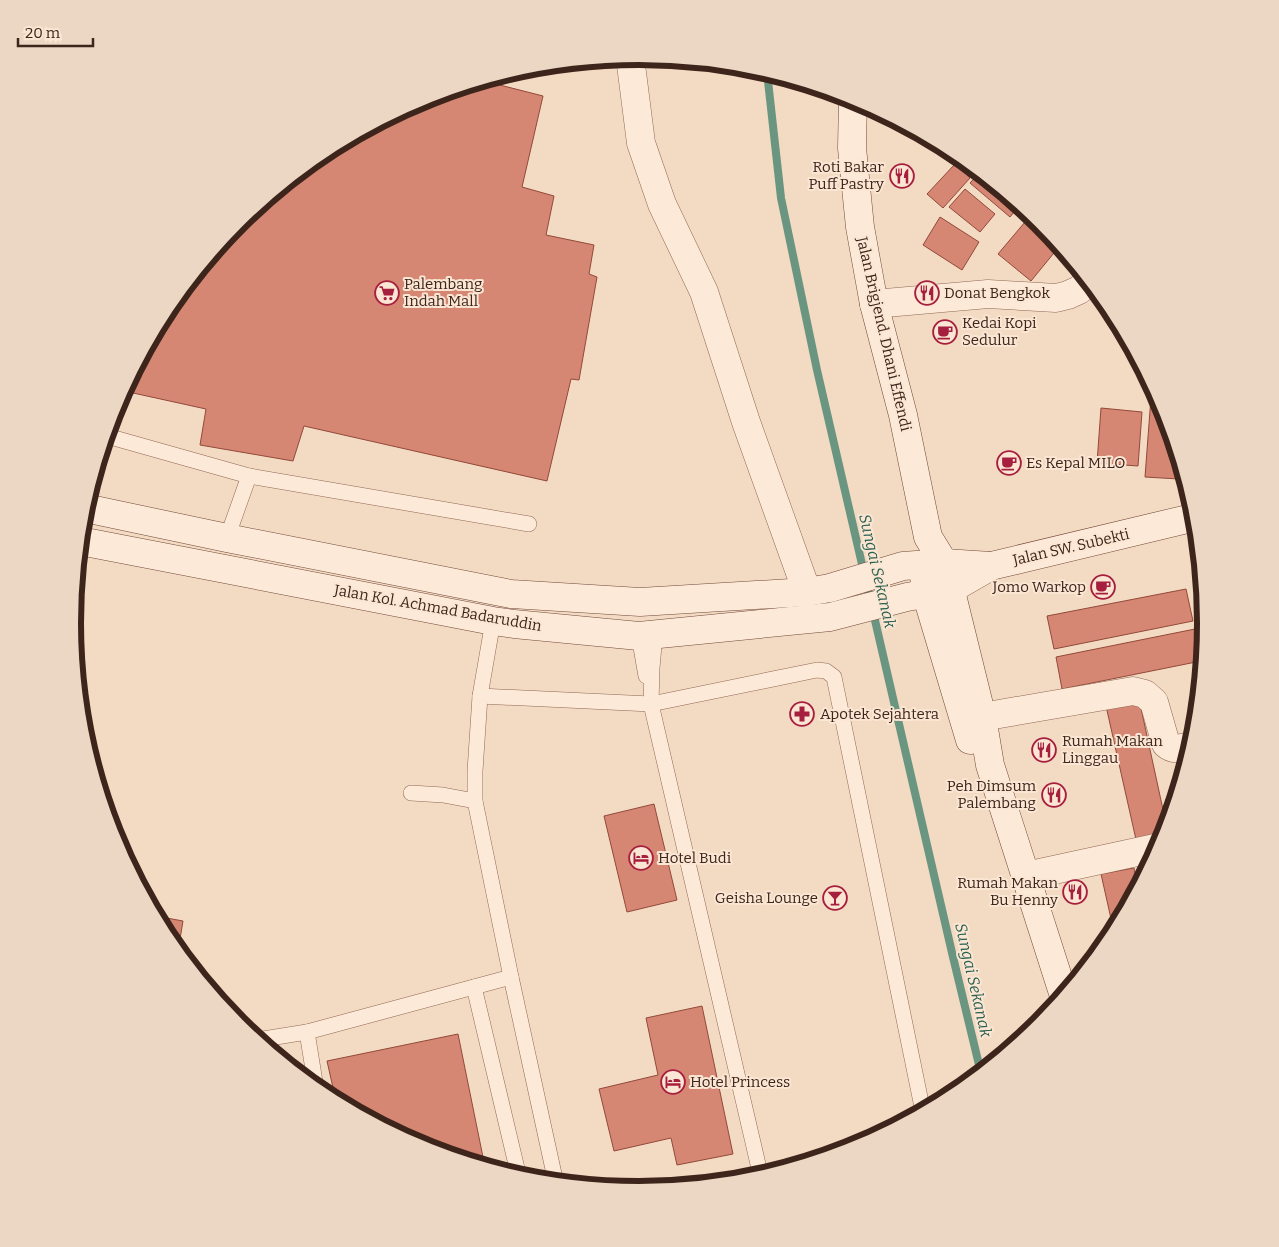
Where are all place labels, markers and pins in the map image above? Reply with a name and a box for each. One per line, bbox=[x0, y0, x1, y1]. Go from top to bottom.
place label: Roti Bakar Puff Pastry bbox=[809, 158, 884, 193]
restaurant icon: Roti Bakar Puff Pastry bbox=[889, 163, 915, 189]
place label: Palembang Indah Mall bbox=[404, 275, 482, 310]
supermarket icon: Palembang Indah Mall bbox=[374, 280, 400, 306]
restaurant icon: Donat Bengkok bbox=[914, 280, 940, 306]
place label: Donat Bengkok bbox=[944, 284, 1050, 302]
place label: Kedai Kopi Sedulur bbox=[962, 314, 1037, 349]
cafe icon: Kedai Kopi Sedulur bbox=[932, 319, 958, 345]
cafe icon: Es Kepal MILO bbox=[996, 450, 1022, 476]
place label: Es Kepal MILO bbox=[1026, 454, 1125, 472]
cafe icon: Jomo Warkop bbox=[1090, 574, 1116, 600]
place label: Jomo Warkop bbox=[991, 578, 1086, 596]
pharmacy icon: Apotek Sejahtera bbox=[789, 701, 815, 727]
place label: Apotek Sejahtera bbox=[820, 705, 939, 723]
place label: Rumah Makan Linggau bbox=[1062, 732, 1163, 767]
restaurant icon: Rumah Makan Linggau bbox=[1031, 737, 1057, 763]
place label: Peh Dimsum Palembang bbox=[947, 777, 1037, 812]
restaurant icon: Peh Dimsum Palembang bbox=[1041, 782, 1067, 808]
hotel icon: Hotel Budi bbox=[628, 845, 654, 871]
place label: Hotel Budi bbox=[658, 849, 732, 867]
place label: Rumah Makan Bu Henny bbox=[957, 874, 1058, 909]
restaurant icon: Rumah Makan Bu Henny bbox=[1062, 879, 1088, 905]
bar icon: Geisha Lounge bbox=[822, 885, 848, 911]
place label: Geisha Lounge bbox=[715, 889, 818, 907]
hotel icon: Hotel Princess bbox=[660, 1069, 686, 1095]
place label: Hotel Princess bbox=[690, 1073, 790, 1091]

